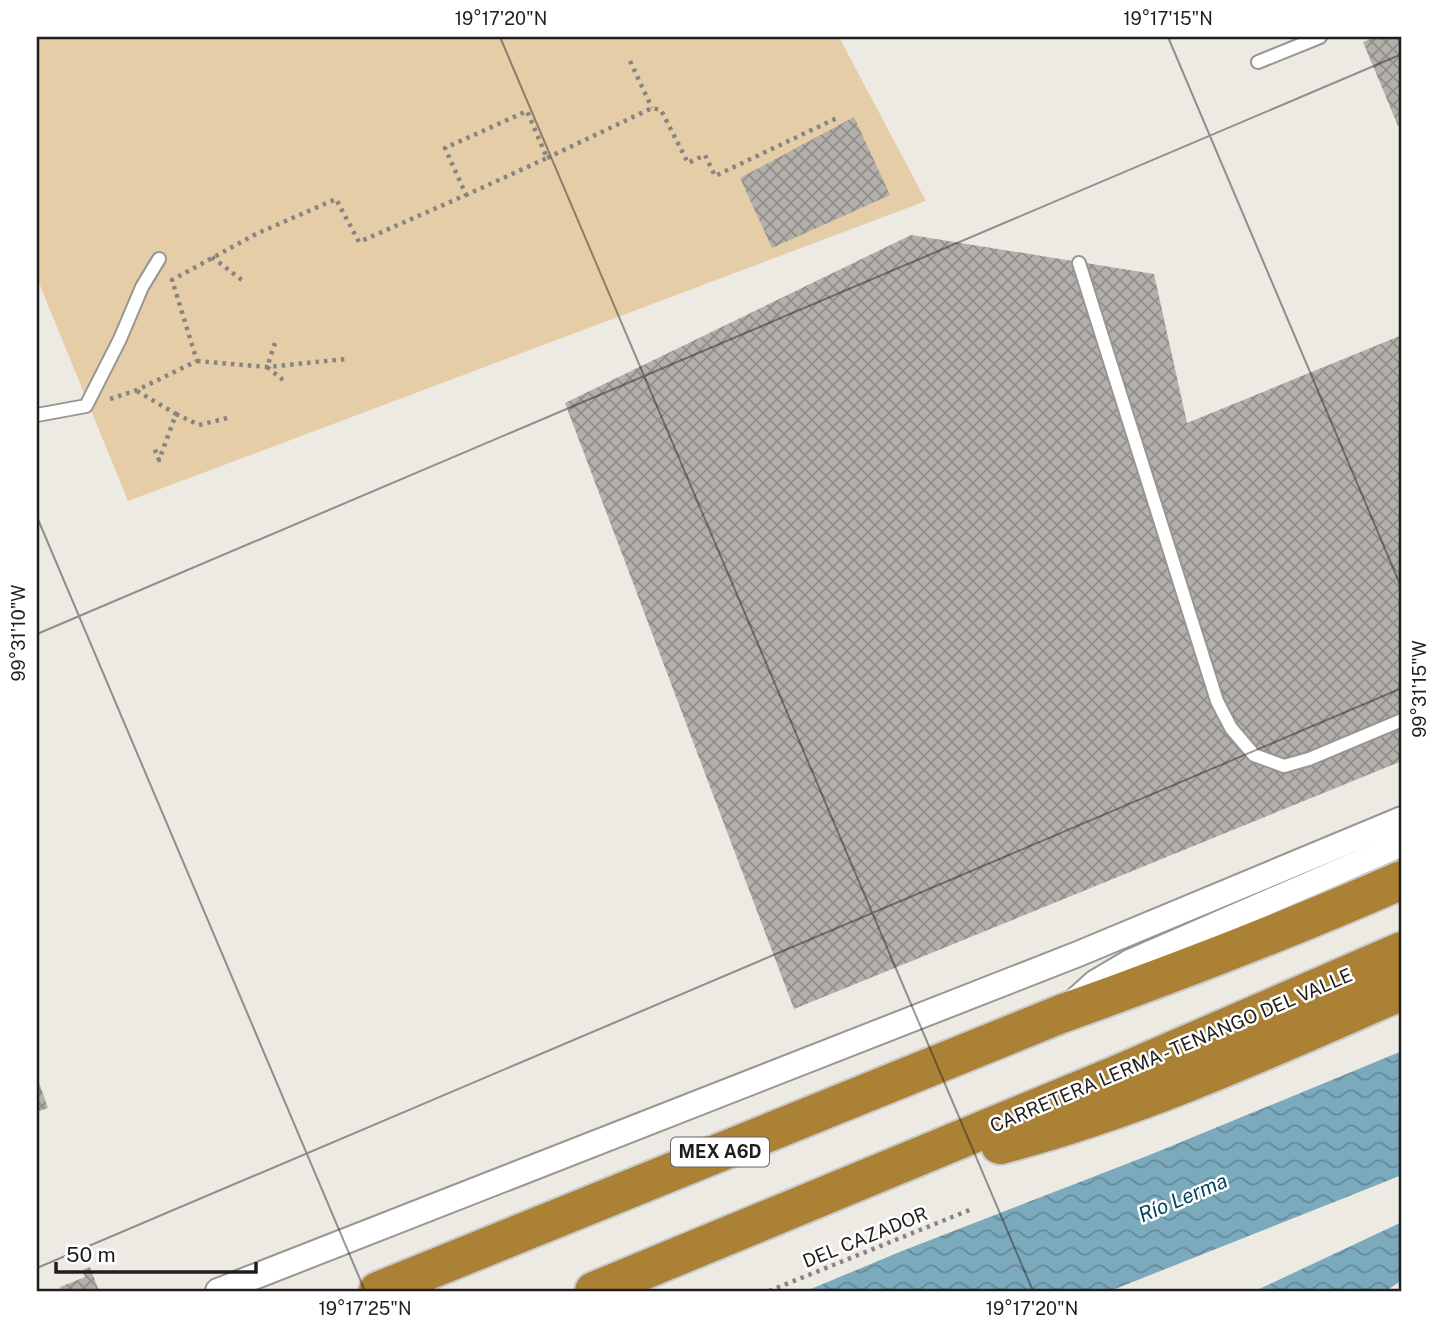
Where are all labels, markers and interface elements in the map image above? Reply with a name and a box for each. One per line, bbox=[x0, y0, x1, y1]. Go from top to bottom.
text: 19°17'20"N bbox=[455, 8, 547, 29]
text: 19°17'15"N bbox=[1123, 8, 1213, 29]
text: 99°31'10"W bbox=[8, 585, 29, 682]
text: 99°31'15"W bbox=[1409, 640, 1430, 738]
street label: CARRETERA LERMA - TENANGO DEL VALLE bbox=[987, 963, 1355, 1137]
road number: MEX A6D bbox=[671, 1138, 769, 1167]
water label: Río Lerma bbox=[1135, 1168, 1231, 1227]
street label: DEL CAZADOR bbox=[799, 1202, 931, 1272]
scale bar bbox=[56, 1230, 256, 1274]
text: 50 m bbox=[66, 1242, 116, 1267]
text: 19°17'25"N bbox=[319, 1298, 412, 1319]
text: 19°17'20"N bbox=[986, 1298, 1078, 1319]

